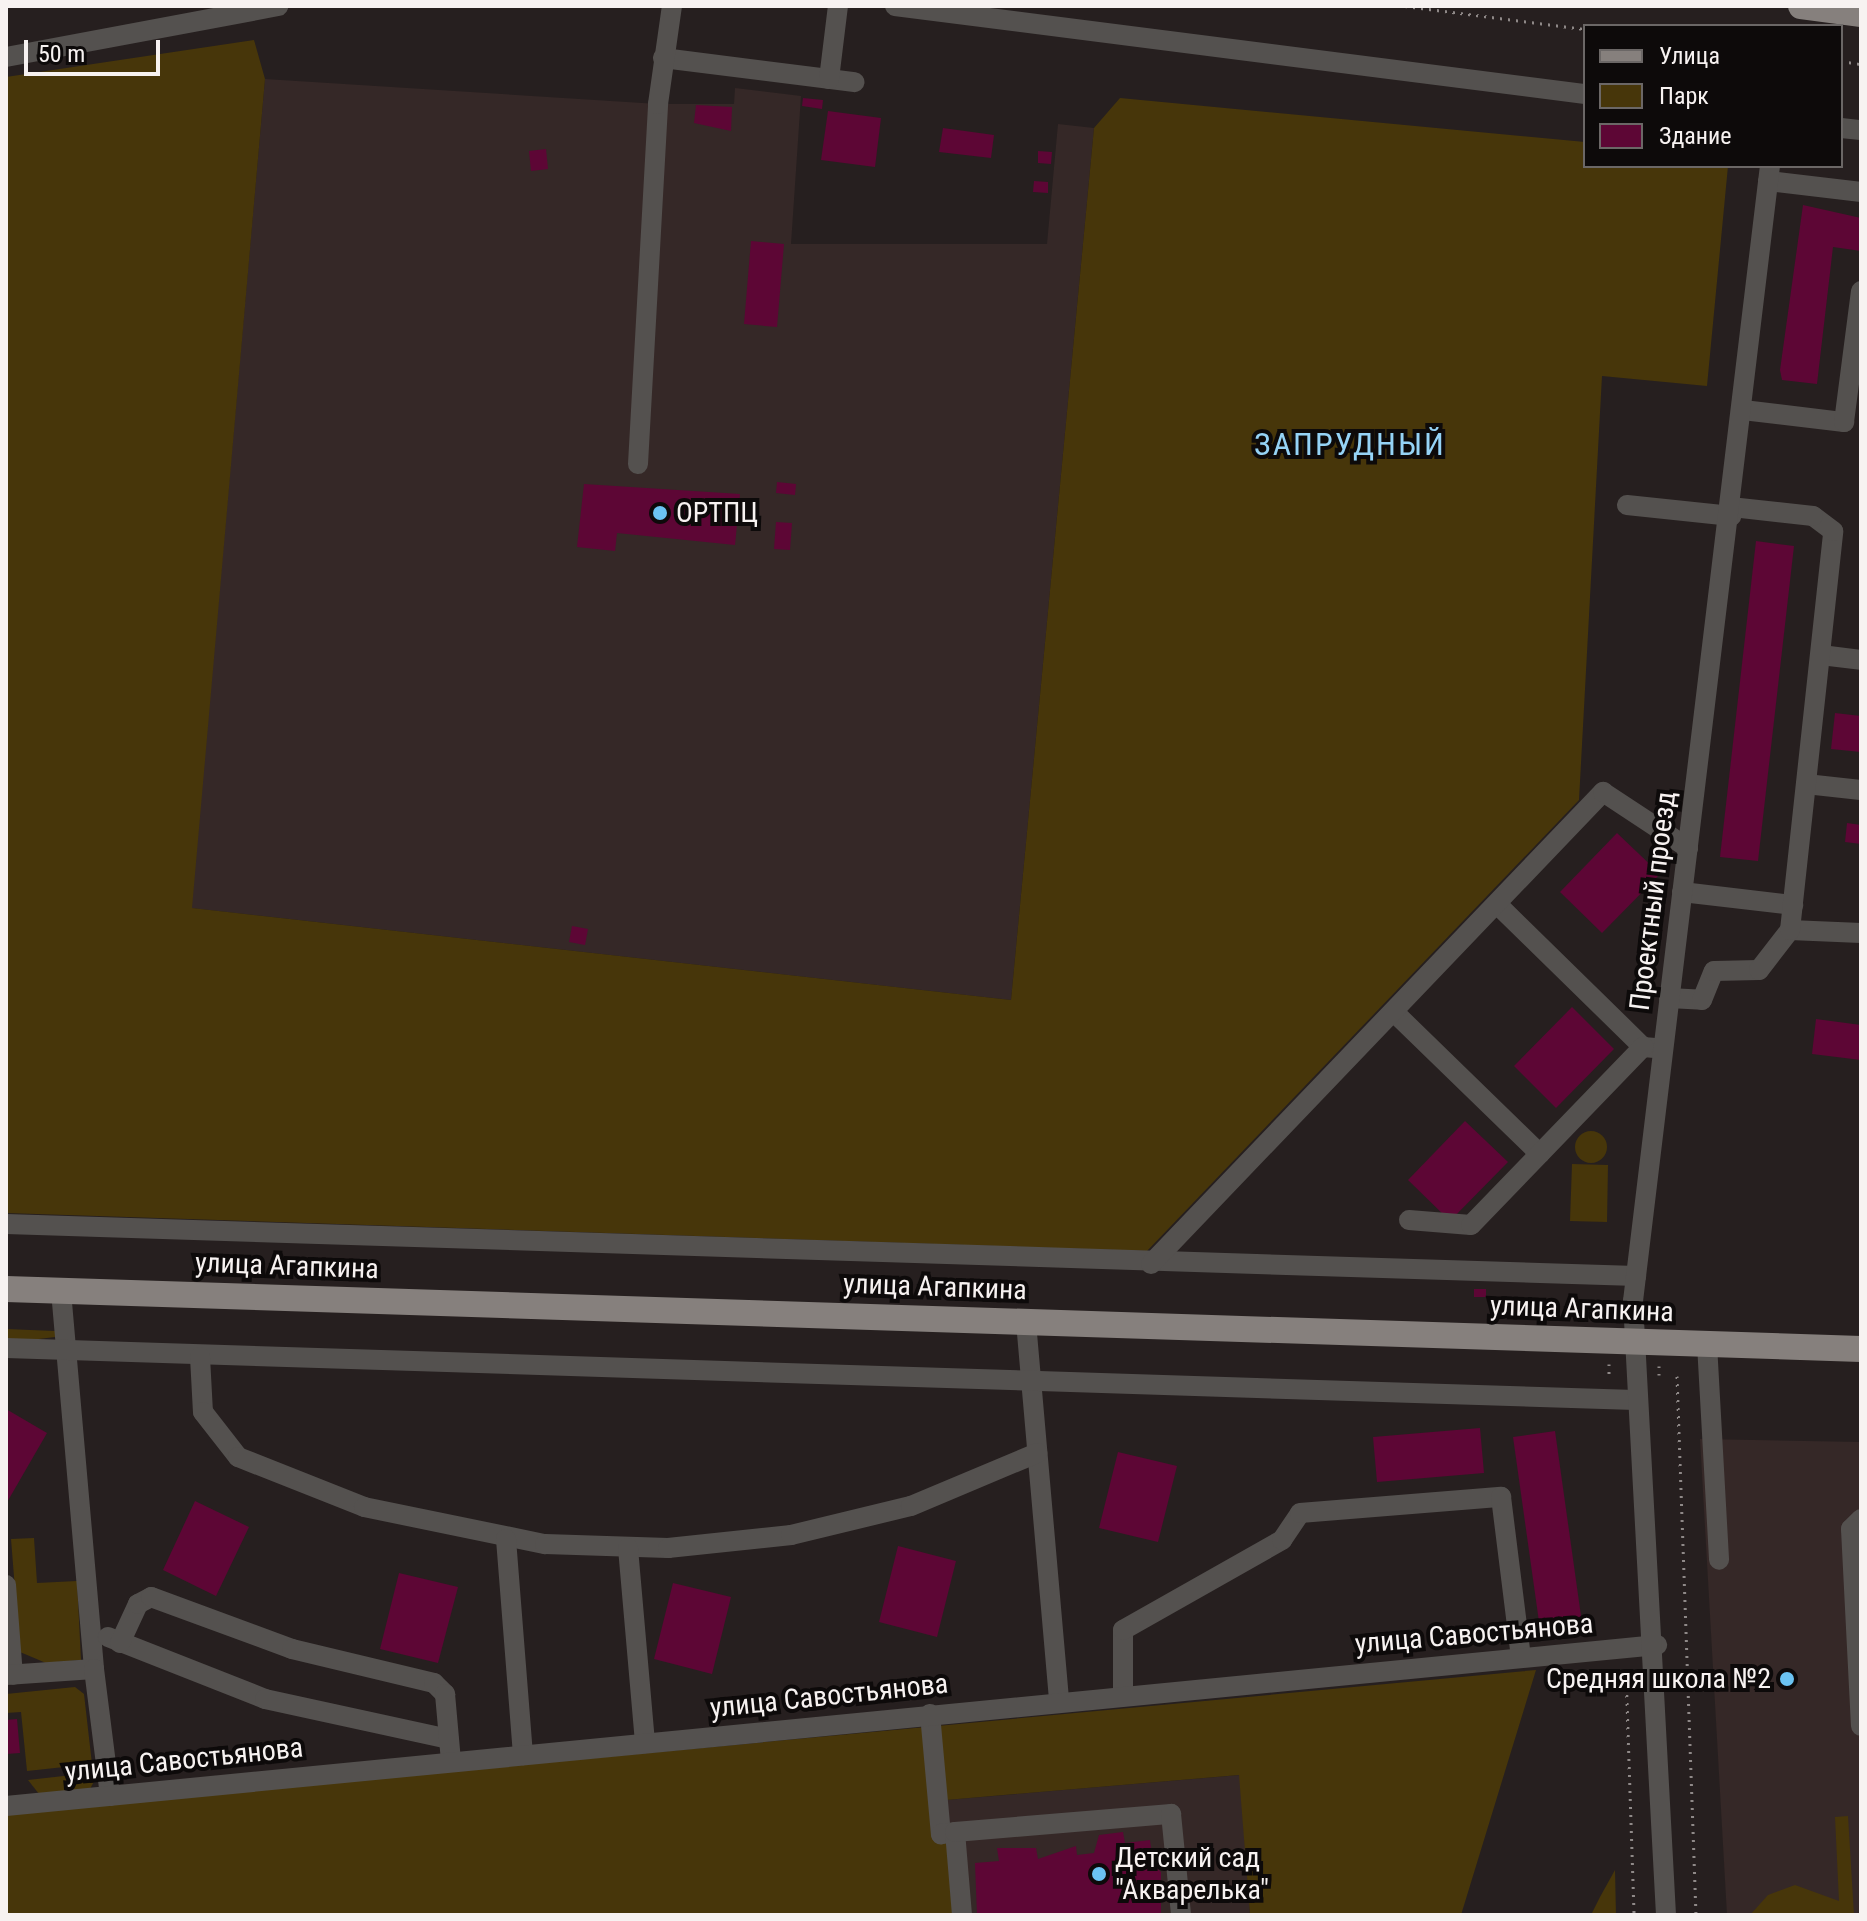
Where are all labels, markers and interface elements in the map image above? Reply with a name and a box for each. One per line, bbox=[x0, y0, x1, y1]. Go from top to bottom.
scale bar bbox=[28, 24, 164, 74]
legend bbox=[1583, 24, 1843, 168]
text: 50 m bbox=[38, 40, 85, 68]
text: Улица bbox=[1659, 42, 1720, 70]
text: Парк bbox=[1659, 82, 1709, 110]
text: Здание bbox=[1659, 122, 1731, 150]
district label: ЗАПРУДНЫЙ bbox=[1254, 425, 1446, 463]
place label: ОРТПЦ bbox=[676, 496, 758, 530]
marker: ОРТПЦ bbox=[651, 504, 669, 522]
street label: Проектный проезд bbox=[1623, 790, 1683, 1012]
street label: улица Агапкина bbox=[195, 1246, 379, 1286]
street label: улица Агапкина bbox=[843, 1267, 1027, 1307]
street label: улица Агапкина bbox=[1490, 1289, 1674, 1329]
street label: улица Савостьянова bbox=[1353, 1607, 1595, 1661]
place label: Средняя школа №2 bbox=[1546, 1662, 1771, 1696]
street label: улица Савостьянова bbox=[708, 1667, 950, 1725]
marker: Средняя школа №2 bbox=[1778, 1670, 1796, 1688]
street label: улица Савостьянова bbox=[63, 1731, 305, 1789]
place label: Детский сад "Акварелька" bbox=[1115, 1841, 1269, 1907]
marker: Детский сад "Акварелька" bbox=[1090, 1865, 1108, 1883]

